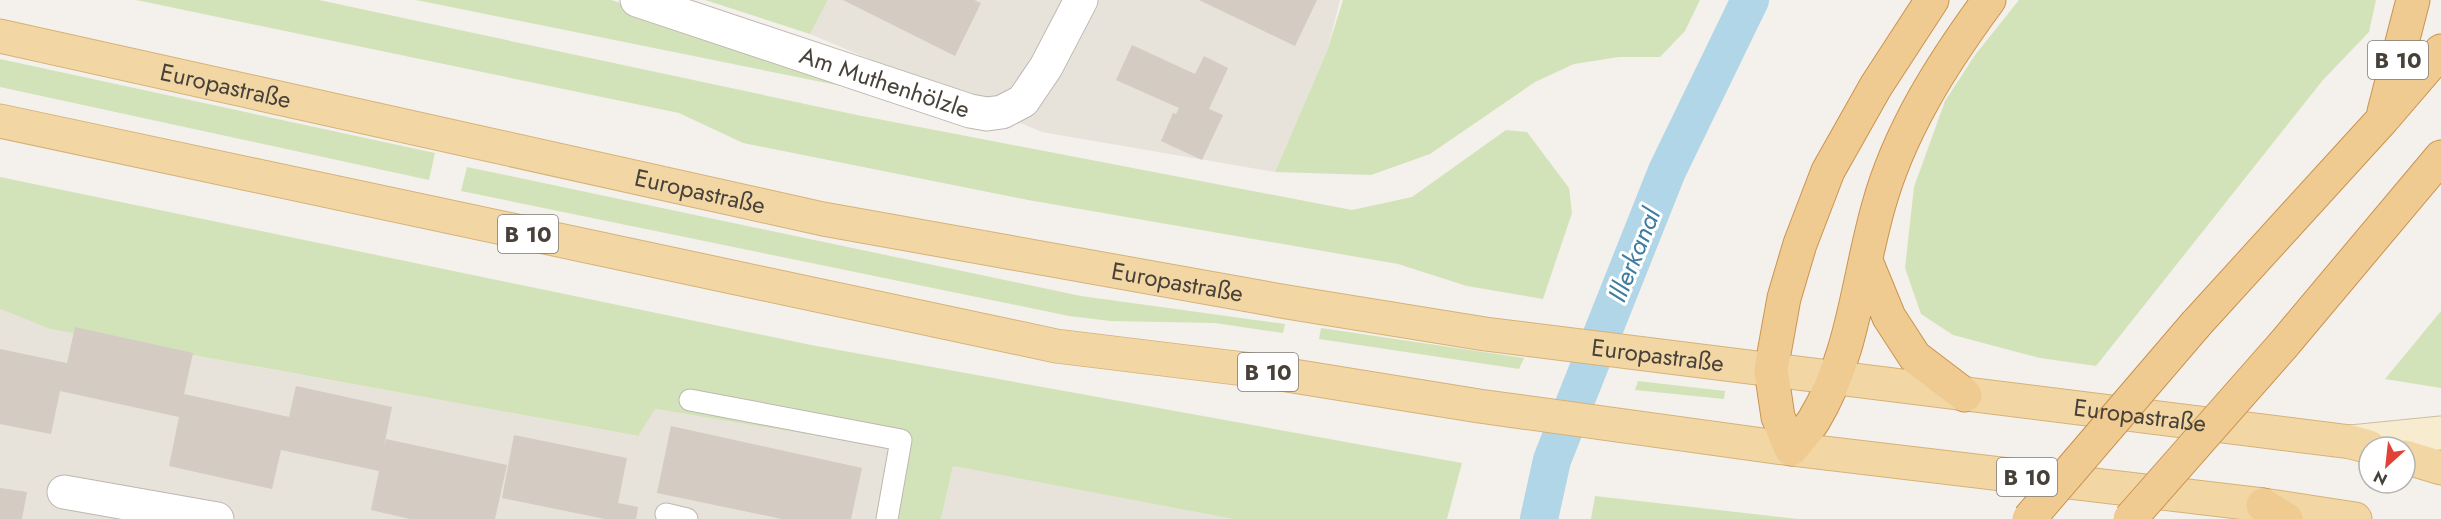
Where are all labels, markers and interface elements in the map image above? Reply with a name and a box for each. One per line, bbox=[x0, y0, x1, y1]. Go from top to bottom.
street label: Am Muthenhölzle bbox=[795, 37, 974, 127]
road number: B 10 bbox=[2368, 41, 2428, 79]
street label: Europastraße bbox=[157, 54, 294, 117]
street label: Europastraße bbox=[631, 160, 769, 223]
water label: Illerkanal bbox=[1598, 201, 1670, 308]
road number: B 10 bbox=[498, 215, 558, 253]
street label: Europastraße bbox=[1109, 253, 1246, 311]
street label: Europastraße bbox=[1589, 329, 1726, 381]
road number: B 10 bbox=[1238, 353, 1298, 391]
street label: Europastraße bbox=[2072, 390, 2208, 441]
north arrow bbox=[2357, 435, 2417, 495]
road number: B 10 bbox=[1997, 458, 2057, 496]
text: N bbox=[2370, 465, 2391, 491]

